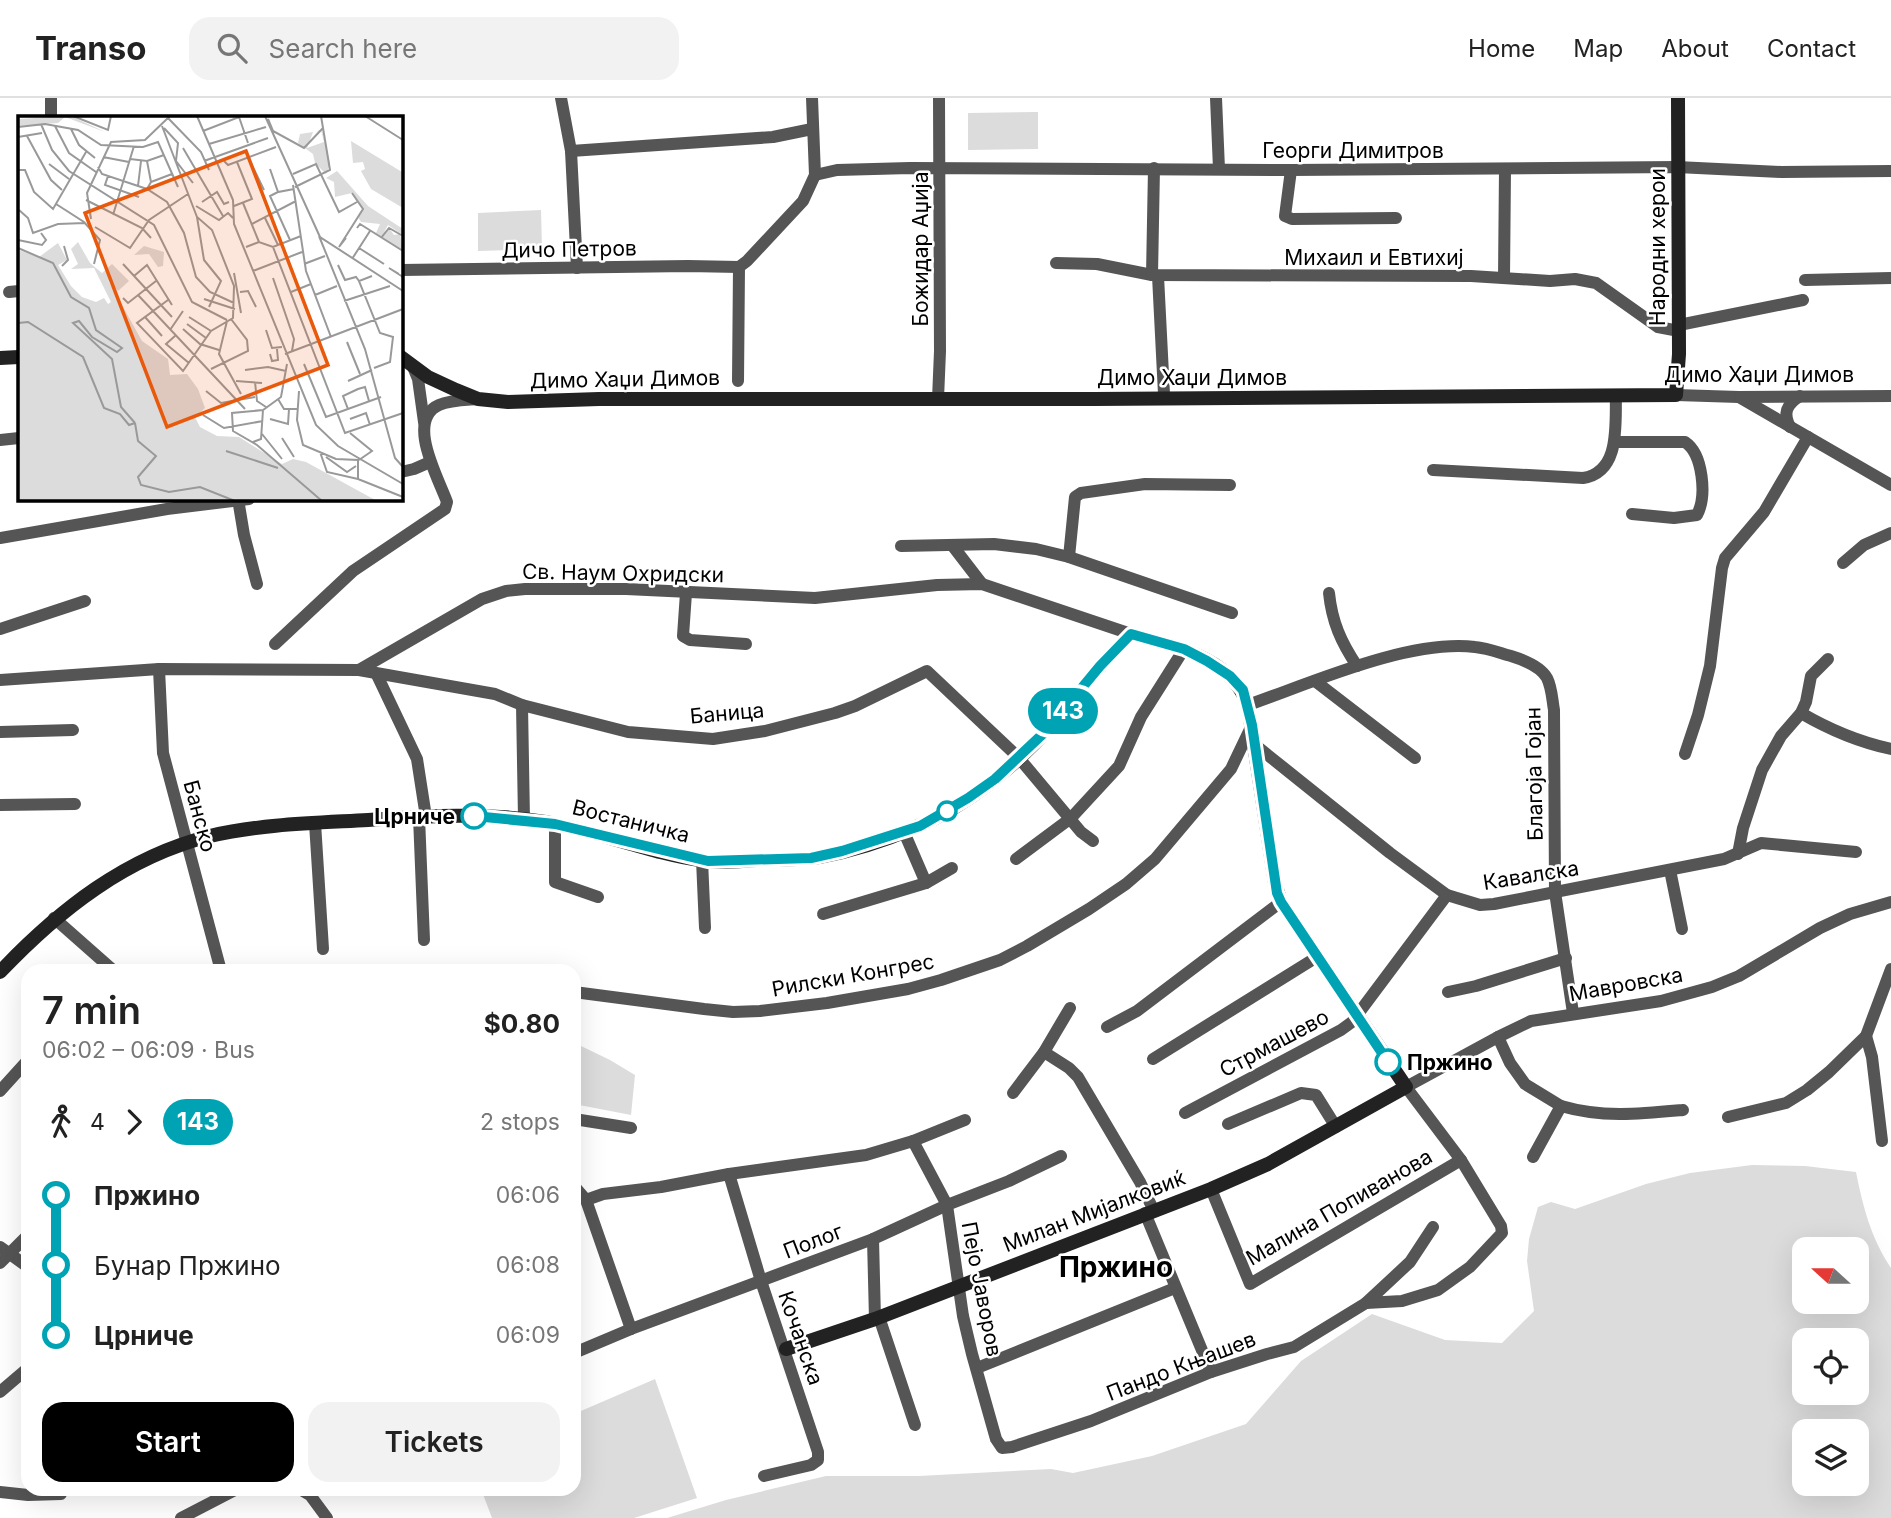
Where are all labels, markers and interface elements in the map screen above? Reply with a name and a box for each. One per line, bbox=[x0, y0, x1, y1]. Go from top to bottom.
search box bbox=[189, 17, 679, 80]
text: Transo bbox=[35, 28, 147, 68]
icon: search bbox=[213, 29, 251, 67]
text: Search here bbox=[269, 33, 417, 64]
text: Home bbox=[1468, 34, 1535, 63]
text: Map bbox=[1573, 34, 1623, 63]
text: About bbox=[1661, 34, 1729, 63]
text: Contact bbox=[1767, 34, 1856, 63]
inset map bbox=[18, 116, 402, 500]
street label: Георги Димитров bbox=[1262, 138, 1444, 163]
street label: Народни херои bbox=[1645, 168, 1670, 326]
street label: Божидар Аџија bbox=[908, 172, 933, 327]
street label: Дичо Петров bbox=[501, 235, 637, 263]
street label: Михаил и Евтихиј bbox=[1284, 245, 1464, 270]
street label: Димо Хаџи Димов bbox=[1664, 362, 1854, 387]
street label: Димо Хаџи Димов bbox=[530, 365, 720, 393]
street label: Димо Хаџи Димов bbox=[1097, 365, 1287, 390]
street label: Св. Наум Охридски bbox=[522, 559, 724, 587]
line badge: 143 bbox=[1023, 688, 1103, 734]
text: 143 bbox=[1042, 696, 1084, 725]
street label: Баница bbox=[689, 697, 765, 729]
street label: Благоја Гојан bbox=[1520, 707, 1548, 841]
street label: Банско bbox=[178, 777, 222, 855]
street label: Востаничка bbox=[570, 794, 692, 848]
unlabelled marker bbox=[937, 801, 957, 821]
marker: Црниче bbox=[461, 803, 487, 829]
place label: Црниче bbox=[374, 804, 455, 829]
street label: Кавалска bbox=[1481, 855, 1581, 895]
street label: Рилски Конгрес bbox=[770, 948, 936, 1002]
street label: Мавровска bbox=[1567, 962, 1685, 1006]
text: 7 min bbox=[42, 987, 141, 1033]
street label: Стрмашево bbox=[1215, 1004, 1333, 1082]
text: $0.80 bbox=[484, 1008, 560, 1039]
text: 06:02 – 06:09 · Bus bbox=[42, 1036, 255, 1064]
marker: Пржино bbox=[1375, 1049, 1401, 1075]
place label: Пржино bbox=[1407, 1050, 1493, 1075]
icon: walk bbox=[42, 1103, 80, 1141]
icon: forward bbox=[115, 1103, 153, 1141]
text: 143 bbox=[177, 1107, 219, 1136]
text: 4 bbox=[90, 1108, 105, 1136]
text: 2 stops bbox=[480, 1108, 560, 1136]
street label: Малина Попиванова bbox=[1242, 1144, 1436, 1270]
street label: Милан Мијалковиќ bbox=[999, 1165, 1189, 1257]
text: Пржино bbox=[94, 1180, 200, 1211]
text: 06:06 bbox=[496, 1181, 560, 1209]
street label: Полог bbox=[780, 1218, 846, 1264]
street label: Пејо Јаворов bbox=[957, 1219, 1007, 1359]
north arrow bbox=[1792, 1237, 1869, 1314]
map controls bbox=[1792, 1237, 1869, 1496]
text: Бунар Пржино bbox=[94, 1250, 281, 1281]
district label: Пржино bbox=[1059, 1250, 1173, 1284]
text: 06:08 bbox=[496, 1251, 560, 1279]
street label: Кочанска bbox=[773, 1288, 829, 1388]
text: Црниче bbox=[94, 1320, 194, 1351]
text: 06:09 bbox=[496, 1321, 560, 1349]
street label: Пандо Књашев bbox=[1103, 1326, 1259, 1406]
button: locate bbox=[1792, 1328, 1869, 1405]
button: Start bbox=[42, 1402, 294, 1482]
button: Tickets bbox=[308, 1402, 560, 1482]
button: layers bbox=[1792, 1419, 1869, 1496]

